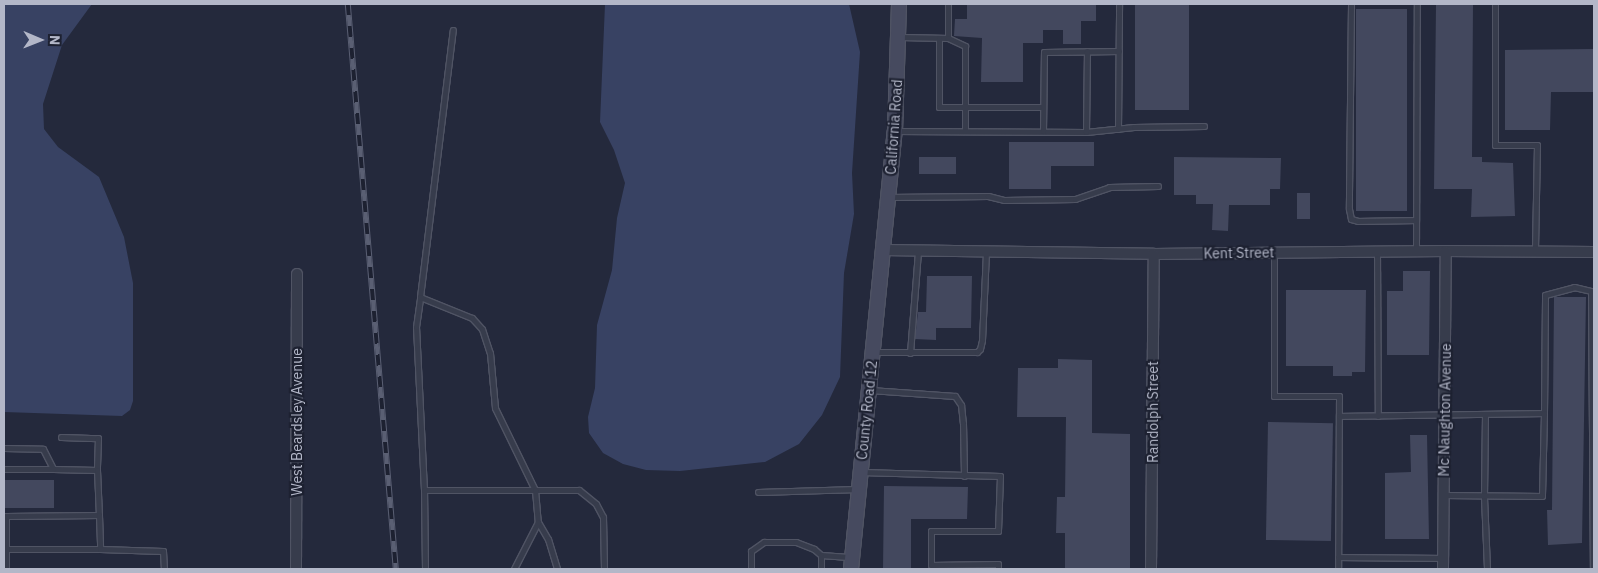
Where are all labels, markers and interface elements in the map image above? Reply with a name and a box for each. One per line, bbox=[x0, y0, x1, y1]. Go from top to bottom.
north arrow bbox=[15, 15, 65, 65]
text: N bbox=[46, 35, 64, 45]
street label: California Road bbox=[882, 79, 906, 175]
street label: Kent Street bbox=[1203, 244, 1275, 262]
street label: Mc Naughton Avenue bbox=[1435, 343, 1455, 477]
street label: West Beardsley Avenue bbox=[289, 348, 305, 496]
street label: County Road 12 bbox=[853, 359, 881, 461]
street label: Randolph Street bbox=[1145, 361, 1161, 463]

